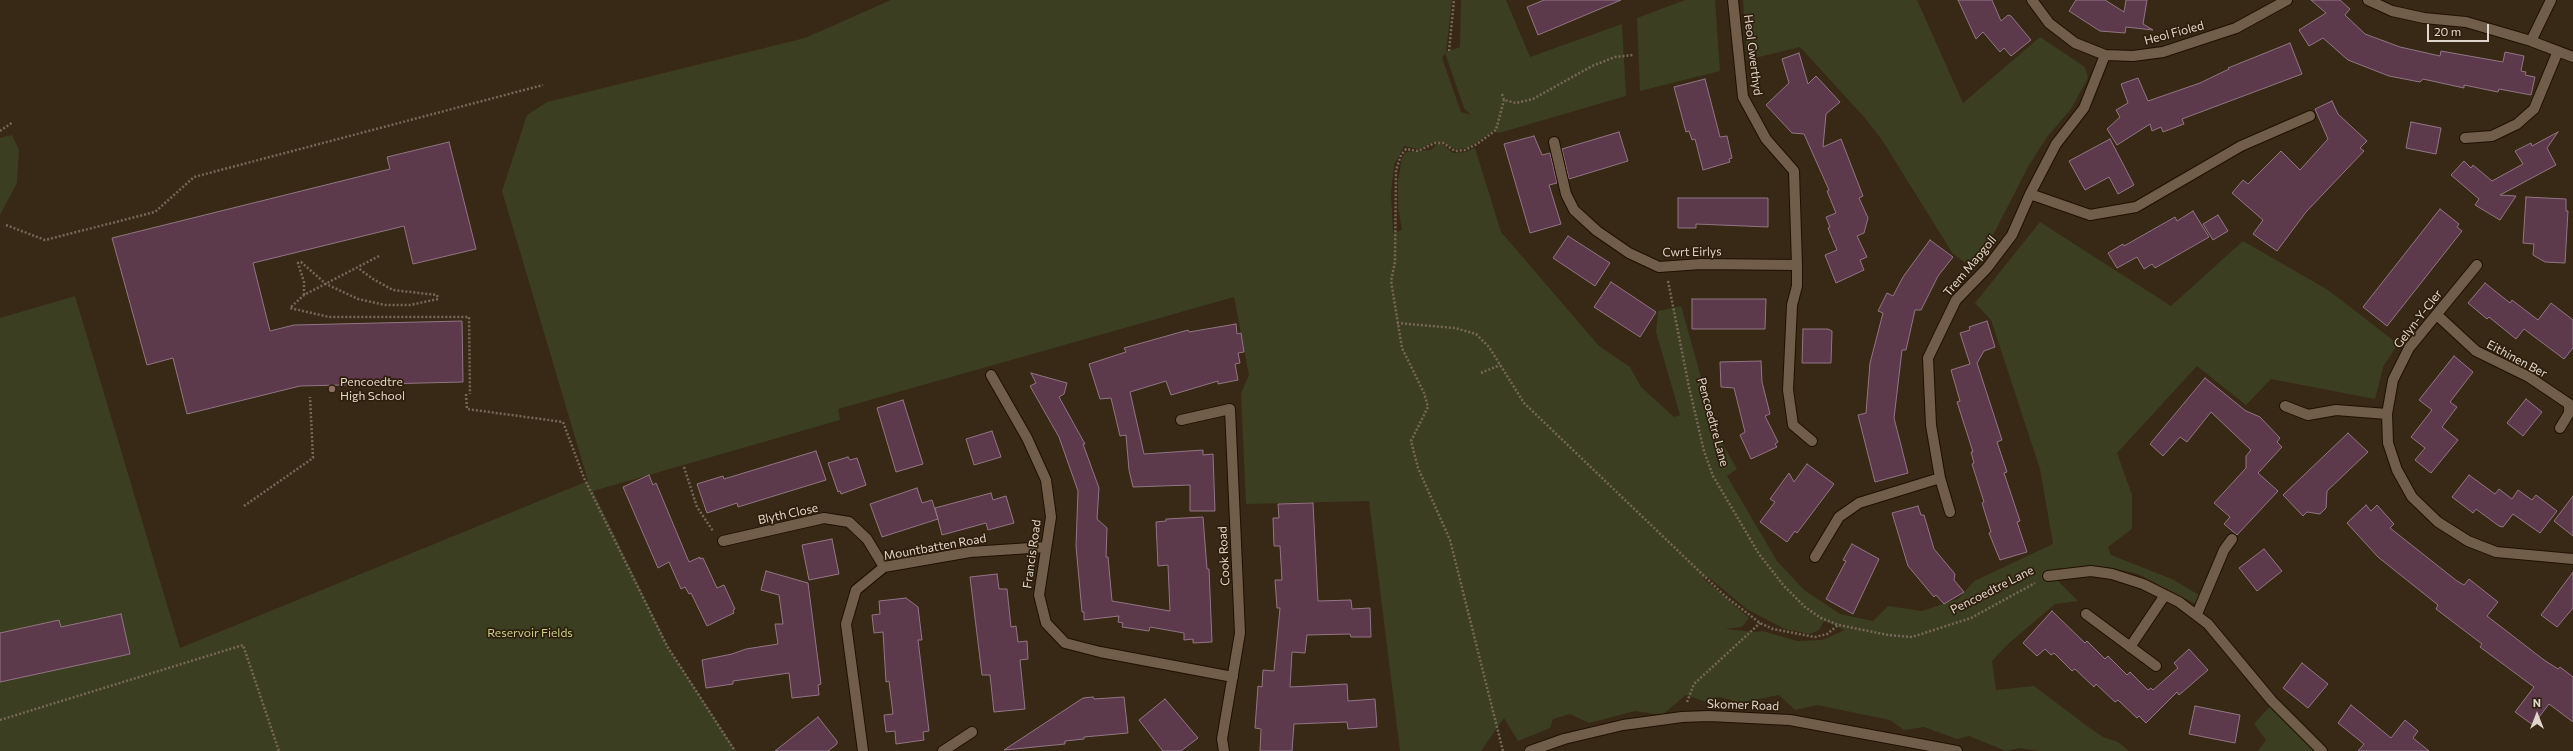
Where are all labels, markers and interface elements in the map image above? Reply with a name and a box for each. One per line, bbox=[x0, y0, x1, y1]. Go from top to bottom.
street label: Heol Gwerthyd bbox=[1741, 14, 1765, 96]
scale bar bbox=[2429, 16, 2491, 42]
street label: Heol Fioled bbox=[2143, 18, 2205, 48]
text: 20 m bbox=[2434, 24, 2461, 38]
street label: Trem Mapgoll bbox=[1940, 233, 2000, 299]
street label: Cwrt Eirlys bbox=[1662, 244, 1722, 260]
street label: Gelyn-Y-Cler bbox=[2391, 287, 2445, 351]
street label: Eithinen Ber bbox=[2484, 337, 2550, 381]
place label: Pencoedtre High School bbox=[340, 375, 405, 403]
street label: Pencoedtre Lane bbox=[1694, 376, 1732, 468]
marker: Pencoedtre High School bbox=[327, 384, 337, 394]
street label: Blyth Close bbox=[757, 501, 819, 527]
street label: Francis Road bbox=[1020, 519, 1044, 589]
street label: Cook Road bbox=[1215, 526, 1233, 586]
street label: Mountbatten Road bbox=[883, 531, 987, 563]
street label: Pencoedtre Lane bbox=[1948, 563, 2036, 617]
park label: Reservoir Fields bbox=[487, 626, 573, 640]
north arrow bbox=[2517, 695, 2557, 735]
text: N bbox=[2533, 696, 2541, 709]
street label: Skomer Road bbox=[1707, 697, 1779, 713]

